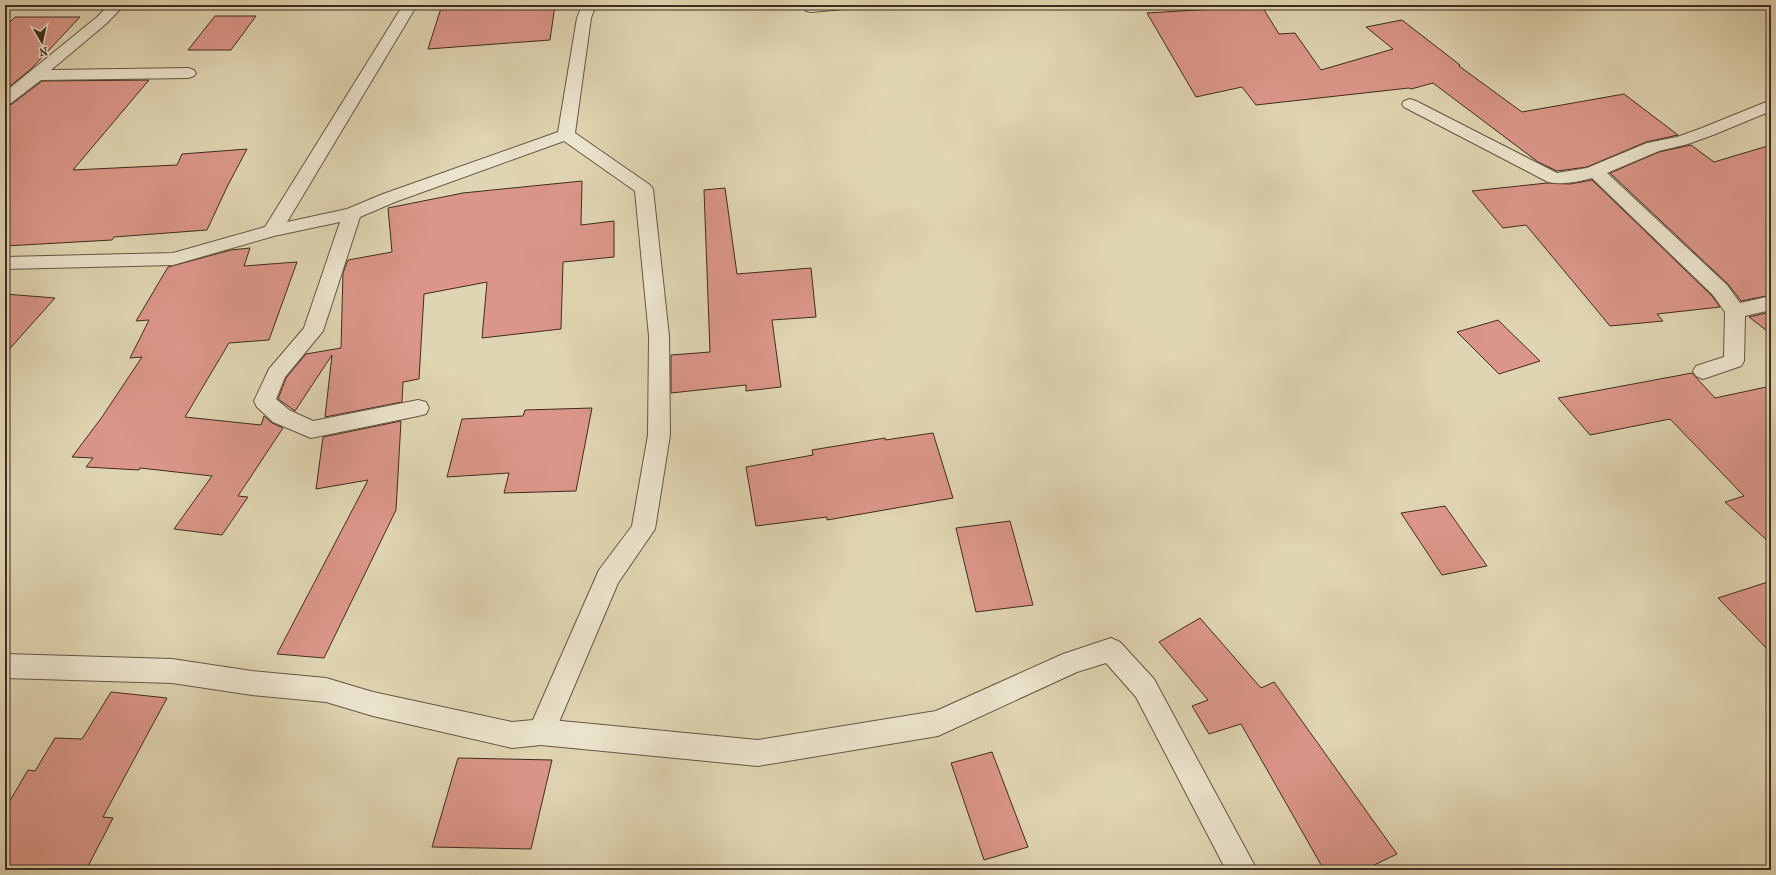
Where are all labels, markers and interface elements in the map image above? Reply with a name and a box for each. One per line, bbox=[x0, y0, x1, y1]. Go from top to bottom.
north arrow bbox=[22, 22, 62, 62]
text: N bbox=[38, 44, 49, 59]

